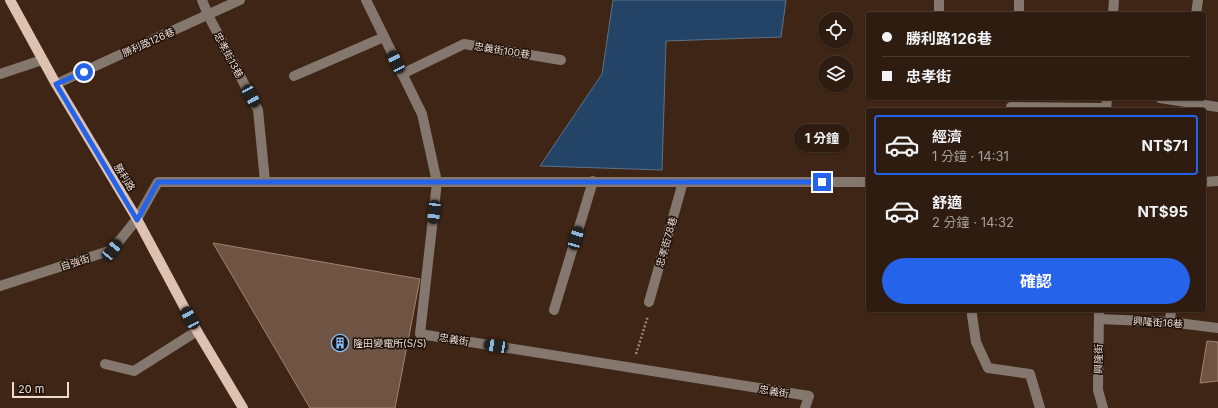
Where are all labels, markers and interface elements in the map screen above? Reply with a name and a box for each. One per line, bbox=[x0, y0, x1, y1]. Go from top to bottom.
map controls bbox=[818, 12, 854, 92]
button: locate bbox=[818, 12, 854, 48]
street label: 勝利路126巷 bbox=[120, 25, 176, 59]
text: 勝利路126巷 bbox=[906, 29, 992, 48]
street label: 忠孝街13巷 bbox=[212, 30, 246, 80]
street label: 忠義街100巷 bbox=[473, 40, 531, 60]
car bbox=[385, 49, 407, 75]
button: layers bbox=[818, 56, 854, 92]
route start bbox=[75, 63, 93, 81]
text: 忠孝街 bbox=[906, 67, 951, 86]
car bbox=[240, 83, 262, 109]
callout: 1 分鐘 bbox=[794, 124, 850, 152]
icon: car bbox=[884, 127, 920, 163]
text: 經濟 bbox=[932, 127, 962, 146]
text: 1 分鐘 bbox=[805, 130, 839, 146]
text: NT$71 bbox=[1142, 136, 1188, 155]
text: 1 分鐘 · 14:31 bbox=[932, 148, 1009, 164]
street label: 勝利路 bbox=[112, 161, 138, 193]
route end bbox=[813, 173, 831, 191]
icon: car bbox=[884, 193, 920, 229]
text: 舒適 bbox=[932, 193, 962, 212]
car bbox=[427, 199, 441, 225]
text: NT$95 bbox=[1137, 202, 1188, 221]
text: 2 分鐘 · 14:32 bbox=[932, 214, 1014, 230]
street label: 忠孝街78巷 bbox=[653, 215, 679, 269]
car bbox=[567, 225, 585, 251]
car bbox=[100, 237, 124, 263]
street label: 自強街 bbox=[59, 252, 91, 272]
button: 確認 bbox=[882, 258, 1190, 304]
car bbox=[179, 305, 201, 331]
street label: 興隆街16巷 bbox=[1133, 314, 1183, 330]
street label: 忠義街 bbox=[438, 331, 470, 347]
building icon: 隆田變電所(S/S) bbox=[330, 333, 350, 353]
place label: 隆田變電所(S/S) bbox=[353, 337, 427, 349]
car bbox=[483, 338, 509, 354]
street label: 興隆街 bbox=[1092, 344, 1104, 374]
scale bar bbox=[12, 380, 69, 399]
text: 20 m bbox=[18, 382, 44, 396]
street label: 忠義街 bbox=[758, 383, 790, 399]

